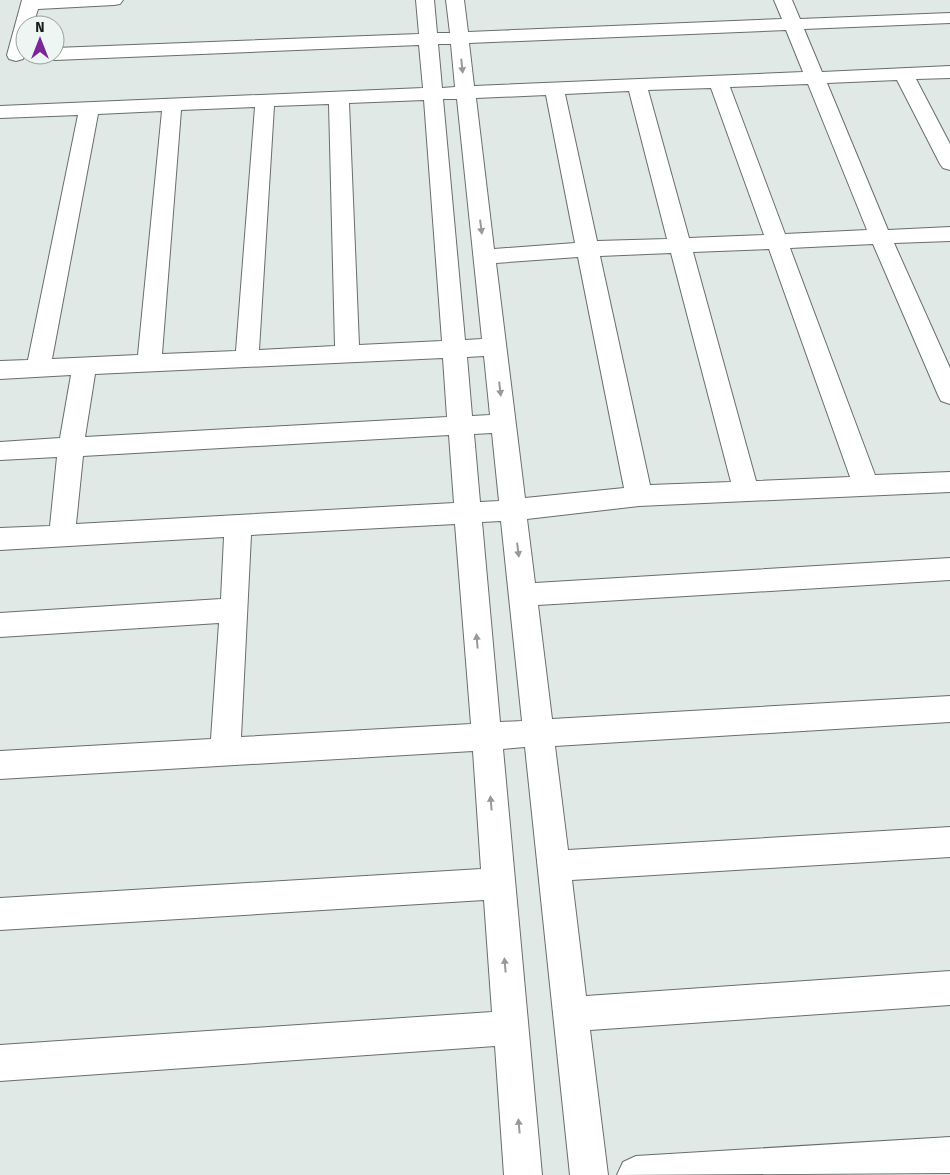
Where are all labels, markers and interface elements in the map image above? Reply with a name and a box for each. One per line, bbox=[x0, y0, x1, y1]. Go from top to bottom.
north arrow bbox=[15, 15, 65, 65]
text: N bbox=[35, 19, 45, 36]
one-way arrow bbox=[458, 58, 466, 74]
one-way arrow bbox=[477, 220, 485, 236]
one-way arrow bbox=[496, 381, 504, 397]
one-way arrow bbox=[514, 542, 522, 558]
one-way arrow bbox=[473, 632, 481, 648]
one-way arrow bbox=[487, 794, 495, 810]
one-way arrow bbox=[501, 956, 509, 972]
one-way arrow bbox=[515, 1118, 523, 1134]

